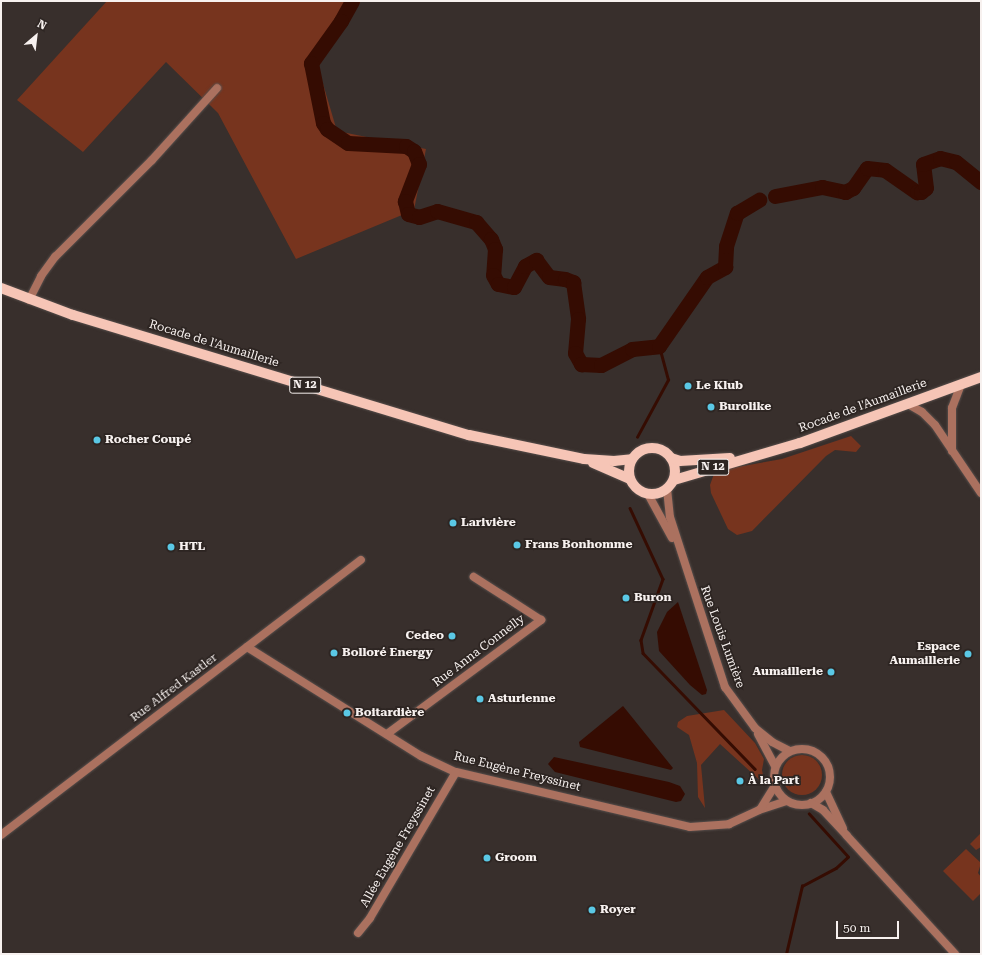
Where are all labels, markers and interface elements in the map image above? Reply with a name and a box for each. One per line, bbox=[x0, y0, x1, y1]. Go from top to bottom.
north arrow bbox=[16, 16, 56, 56]
text: N bbox=[35, 17, 49, 33]
street label: Rocade de l'Aumaillerie bbox=[147, 317, 281, 371]
road number: N 12 bbox=[289, 376, 321, 394]
street label: Rocade de l'Aumaillerie bbox=[797, 376, 929, 436]
place label: Le Klub bbox=[696, 379, 743, 393]
marker: Le Klub bbox=[683, 381, 693, 391]
place label: Burolike bbox=[719, 400, 771, 414]
marker: Burolike bbox=[706, 402, 716, 412]
place label: Rocher Coupé bbox=[105, 433, 191, 447]
marker: Rocher Coupé bbox=[92, 435, 102, 445]
road number: N 12 bbox=[697, 458, 729, 476]
place label: Larivière bbox=[461, 516, 516, 530]
marker: Larivière bbox=[448, 518, 458, 528]
place label: Frans Bonhomme bbox=[525, 538, 632, 552]
place label: HTL bbox=[179, 540, 205, 554]
marker: Frans Bonhomme bbox=[512, 540, 522, 550]
marker: HTL bbox=[166, 542, 176, 552]
street label: Rue Louis Lumière bbox=[697, 584, 747, 690]
place label: Buron bbox=[634, 591, 672, 605]
marker: Buron bbox=[621, 593, 631, 603]
street label: Rue Anna Connelly bbox=[430, 612, 528, 690]
place label: Cedeo bbox=[406, 629, 444, 643]
marker: Cedeo bbox=[447, 631, 457, 641]
place label: Espace Aumaillerie bbox=[890, 640, 960, 668]
place label: Bolloré Energy bbox=[342, 646, 433, 660]
marker: Bolloré Energy bbox=[329, 648, 339, 658]
marker: Espace Aumaillerie bbox=[963, 649, 973, 659]
street label: Rue Alfred Kastler bbox=[128, 651, 220, 725]
place label: Aumaillerie bbox=[753, 665, 823, 679]
marker: Aumaillerie bbox=[826, 667, 836, 677]
place label: Asturienne bbox=[488, 692, 556, 706]
marker: Asturienne bbox=[475, 694, 485, 704]
place label: Boitardière bbox=[355, 706, 424, 720]
marker: Boitardière bbox=[342, 708, 352, 718]
street label: Rue Eugène Freyssinet bbox=[452, 749, 582, 795]
place label: À la Part bbox=[748, 774, 799, 788]
marker: À la Part bbox=[735, 776, 745, 786]
street label: Allée Eugène Freyssinet bbox=[357, 784, 439, 910]
place label: Groom bbox=[495, 851, 537, 865]
marker: Groom bbox=[482, 853, 492, 863]
place label: Royer bbox=[600, 903, 636, 917]
marker: Royer bbox=[587, 905, 597, 915]
scale bar bbox=[838, 913, 901, 939]
text: 50 m bbox=[843, 921, 870, 935]

